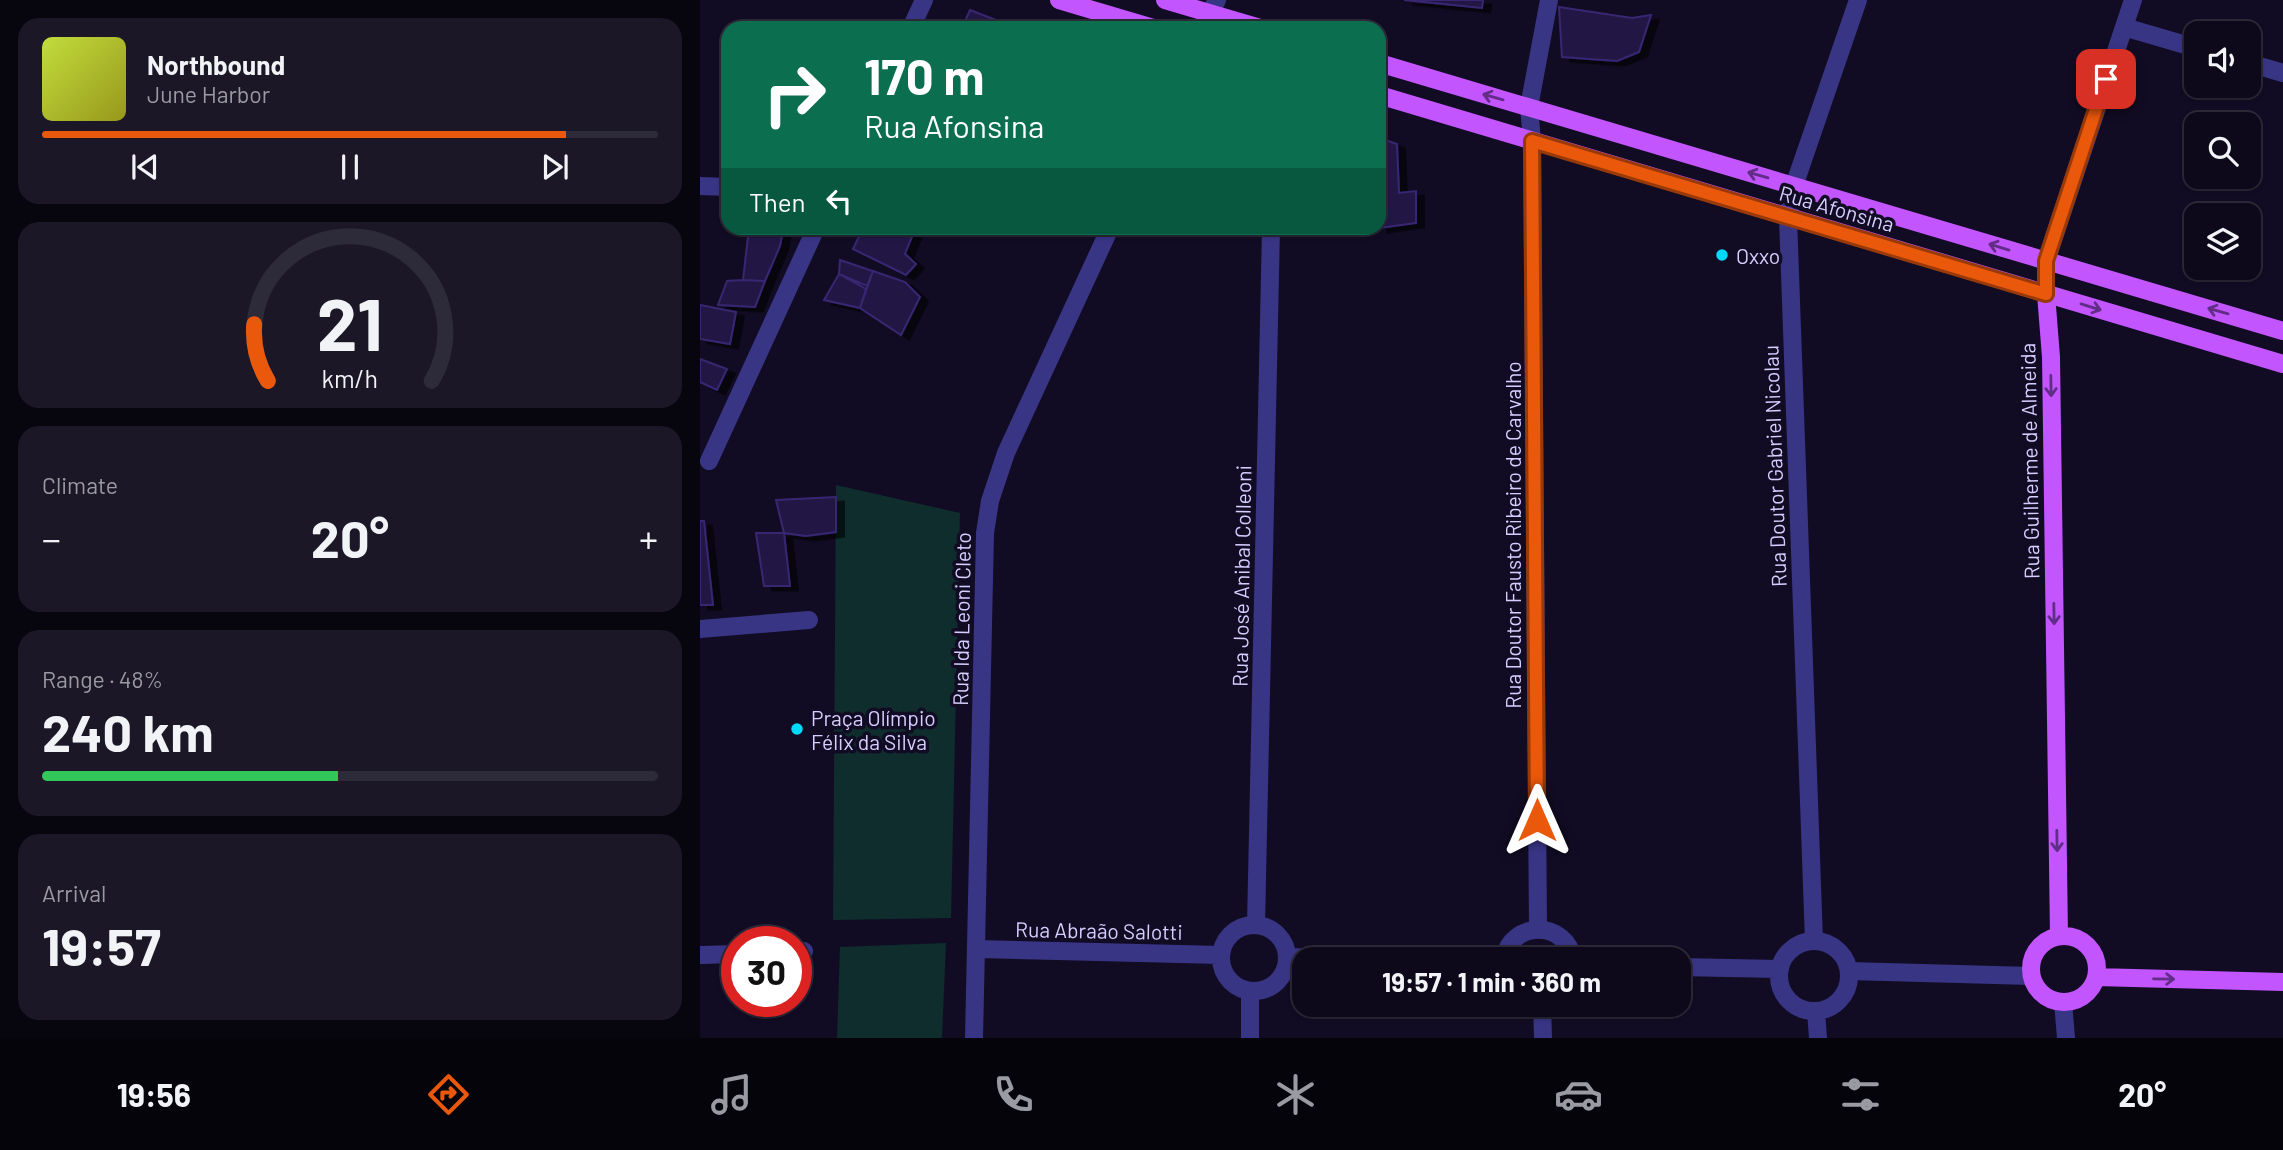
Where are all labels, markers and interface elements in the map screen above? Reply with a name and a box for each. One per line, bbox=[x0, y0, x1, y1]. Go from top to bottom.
map controls bbox=[2184, 21, 2261, 280]
button: sound bbox=[2184, 21, 2261, 98]
text: 170 m bbox=[864, 46, 984, 105]
text: Northbound bbox=[147, 49, 285, 80]
icon: right bbox=[749, 49, 840, 140]
pin bbox=[2076, 49, 2136, 109]
icon: arrive bbox=[2087, 60, 2125, 98]
text: June Harbor bbox=[147, 80, 270, 108]
one-way arrow bbox=[1482, 89, 1504, 102]
text: Rua Afonsina bbox=[864, 106, 1044, 144]
button: search bbox=[2184, 112, 2261, 189]
icon: previous bbox=[126, 148, 164, 186]
icon: pause bbox=[331, 148, 369, 186]
icon: next bbox=[536, 148, 574, 186]
one-way arrow bbox=[1747, 168, 1769, 181]
street label: Rua Afonsina bbox=[1777, 180, 1897, 236]
icon: left bbox=[820, 182, 858, 220]
text: Then bbox=[749, 186, 806, 217]
button: layers bbox=[2184, 203, 2261, 280]
one-way arrow bbox=[1989, 239, 2011, 252]
place label: Oxxo bbox=[1736, 243, 1780, 268]
marker: Oxxo bbox=[1714, 247, 1730, 263]
text: 21 bbox=[317, 278, 383, 366]
one-way arrow bbox=[2080, 301, 2102, 314]
one-way arrow bbox=[2207, 304, 2229, 317]
street label: Rua Guilherme de Almeida bbox=[2014, 343, 2044, 579]
street label: Rua Doutor Gabriel Nicolau bbox=[1757, 345, 1791, 587]
street label: Rua Doutor Fausto Ribeiro de Carvalho bbox=[1500, 361, 1525, 709]
text: km/h bbox=[322, 363, 378, 393]
one-way arrow bbox=[2044, 375, 2058, 398]
street label: Rua José Anibal Colleoni bbox=[1227, 465, 1255, 687]
text: Climate bbox=[42, 471, 118, 499]
text: 20° bbox=[311, 506, 389, 568]
text: − bbox=[42, 515, 61, 561]
text: + bbox=[639, 515, 658, 561]
street label: Rua Ida Leoni Cleto bbox=[947, 532, 975, 706]
one-way arrow bbox=[2047, 602, 2061, 625]
text: Range · 48% bbox=[42, 665, 163, 693]
text: 240 km bbox=[42, 700, 214, 762]
place label: Praça Olímpio Félix da Silva bbox=[811, 705, 936, 754]
marker: Praça Olímpio Félix da Silva bbox=[789, 721, 805, 737]
position arrow bbox=[1500, 783, 1574, 857]
one-way arrow bbox=[2050, 829, 2064, 852]
text: Arrival bbox=[42, 879, 106, 907]
text: 19:57 bbox=[42, 914, 161, 976]
street label: Rua Abraão Salotti bbox=[1015, 916, 1183, 944]
speed limit sign: 30 bbox=[721, 926, 812, 1017]
text: 19:57 · 1 min · 360 m bbox=[1382, 966, 1601, 997]
one-way arrow bbox=[2152, 972, 2175, 986]
icon: directions bbox=[424, 1070, 473, 1119]
icon: music bbox=[707, 1070, 756, 1119]
icon: phone bbox=[989, 1070, 1038, 1119]
icon: climate bbox=[1271, 1070, 1320, 1119]
icon: car bbox=[1554, 1070, 1603, 1119]
icon: filters bbox=[1836, 1070, 1885, 1119]
text: 19:56 bbox=[117, 1075, 191, 1113]
text: 20° bbox=[2118, 1075, 2166, 1113]

